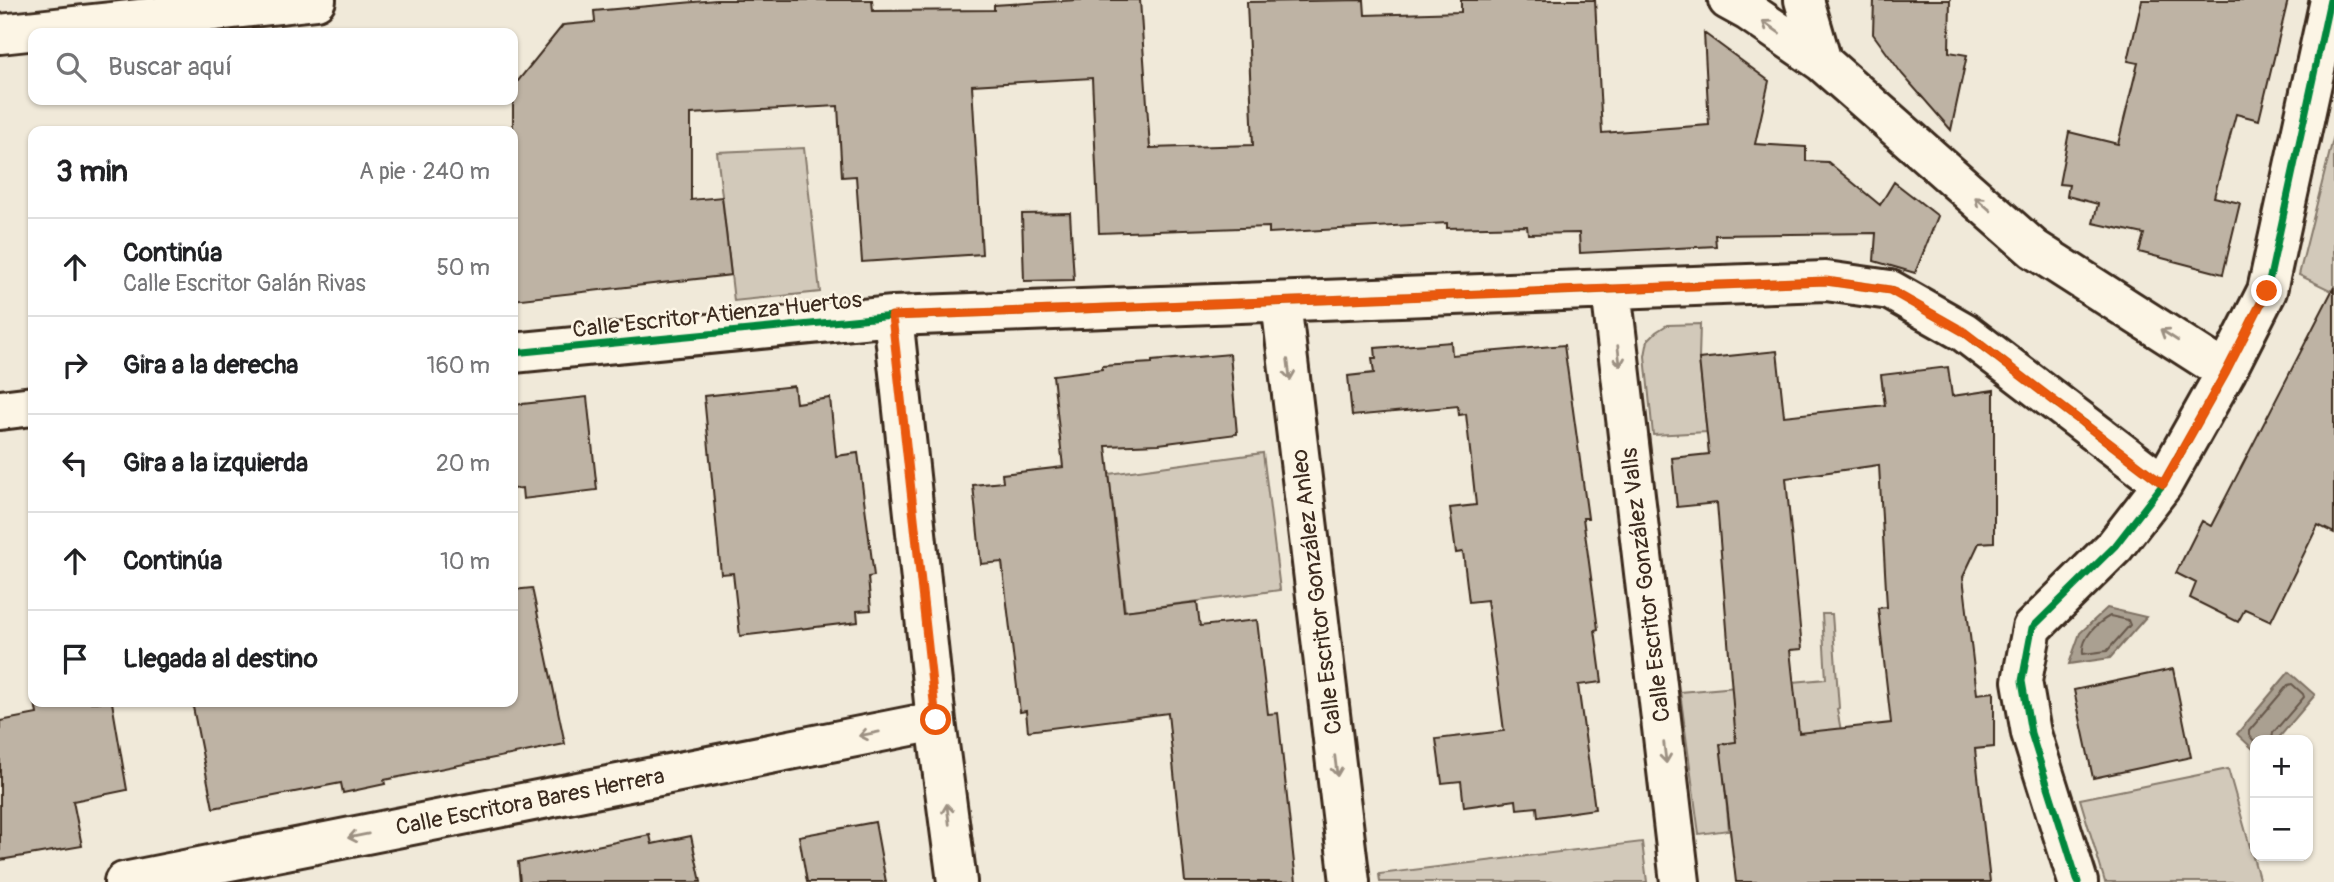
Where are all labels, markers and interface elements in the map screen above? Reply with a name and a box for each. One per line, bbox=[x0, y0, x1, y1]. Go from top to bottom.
one-way arrow bbox=[1762, 20, 1781, 34]
search box bbox=[28, 28, 518, 105]
icon: search bbox=[52, 48, 90, 86]
text: Buscar aquí bbox=[108, 51, 232, 83]
text: 3 min bbox=[56, 153, 128, 190]
text: A pie · 240 m bbox=[359, 157, 490, 186]
one-way arrow bbox=[1974, 196, 1992, 212]
text: Continúa bbox=[123, 237, 222, 269]
icon: ahead bbox=[56, 248, 94, 286]
text: 50 m bbox=[436, 253, 490, 282]
text: Calle Escritor Galán Rivas bbox=[123, 269, 366, 298]
route end bbox=[2251, 275, 2282, 306]
street label: Calle Escritor Atienza Huertos bbox=[571, 285, 863, 344]
one-way arrow bbox=[2159, 328, 2179, 342]
one-way arrow bbox=[1612, 345, 1625, 367]
icon: right bbox=[56, 346, 94, 384]
text: Gira a la derecha bbox=[123, 349, 298, 381]
text: 160 m bbox=[426, 351, 490, 380]
one-way arrow bbox=[1283, 358, 1296, 381]
icon: left bbox=[56, 444, 94, 482]
street label: Calle Escritor González Valls bbox=[1614, 446, 1677, 724]
text: Gira a la izquierda bbox=[123, 447, 308, 479]
street label: Calle Escritor González Anleo bbox=[1285, 448, 1348, 736]
text: 20 m bbox=[436, 449, 490, 478]
icon: ahead bbox=[56, 542, 94, 580]
text: Continúa bbox=[123, 545, 222, 577]
text: 10 m bbox=[440, 547, 490, 576]
icon: arrive bbox=[56, 640, 94, 678]
text: Llegada al destino bbox=[123, 643, 318, 675]
route start bbox=[920, 704, 951, 735]
one-way arrow bbox=[858, 727, 881, 741]
map controls bbox=[2250, 735, 2313, 861]
button: + bbox=[2250, 735, 2313, 798]
one-way arrow bbox=[1658, 741, 1671, 764]
one-way arrow bbox=[1330, 754, 1343, 777]
street label: Calle Escritora Bares Herrera bbox=[393, 761, 667, 842]
button: − bbox=[2250, 798, 2313, 861]
one-way arrow bbox=[942, 803, 955, 826]
one-way arrow bbox=[347, 829, 370, 843]

